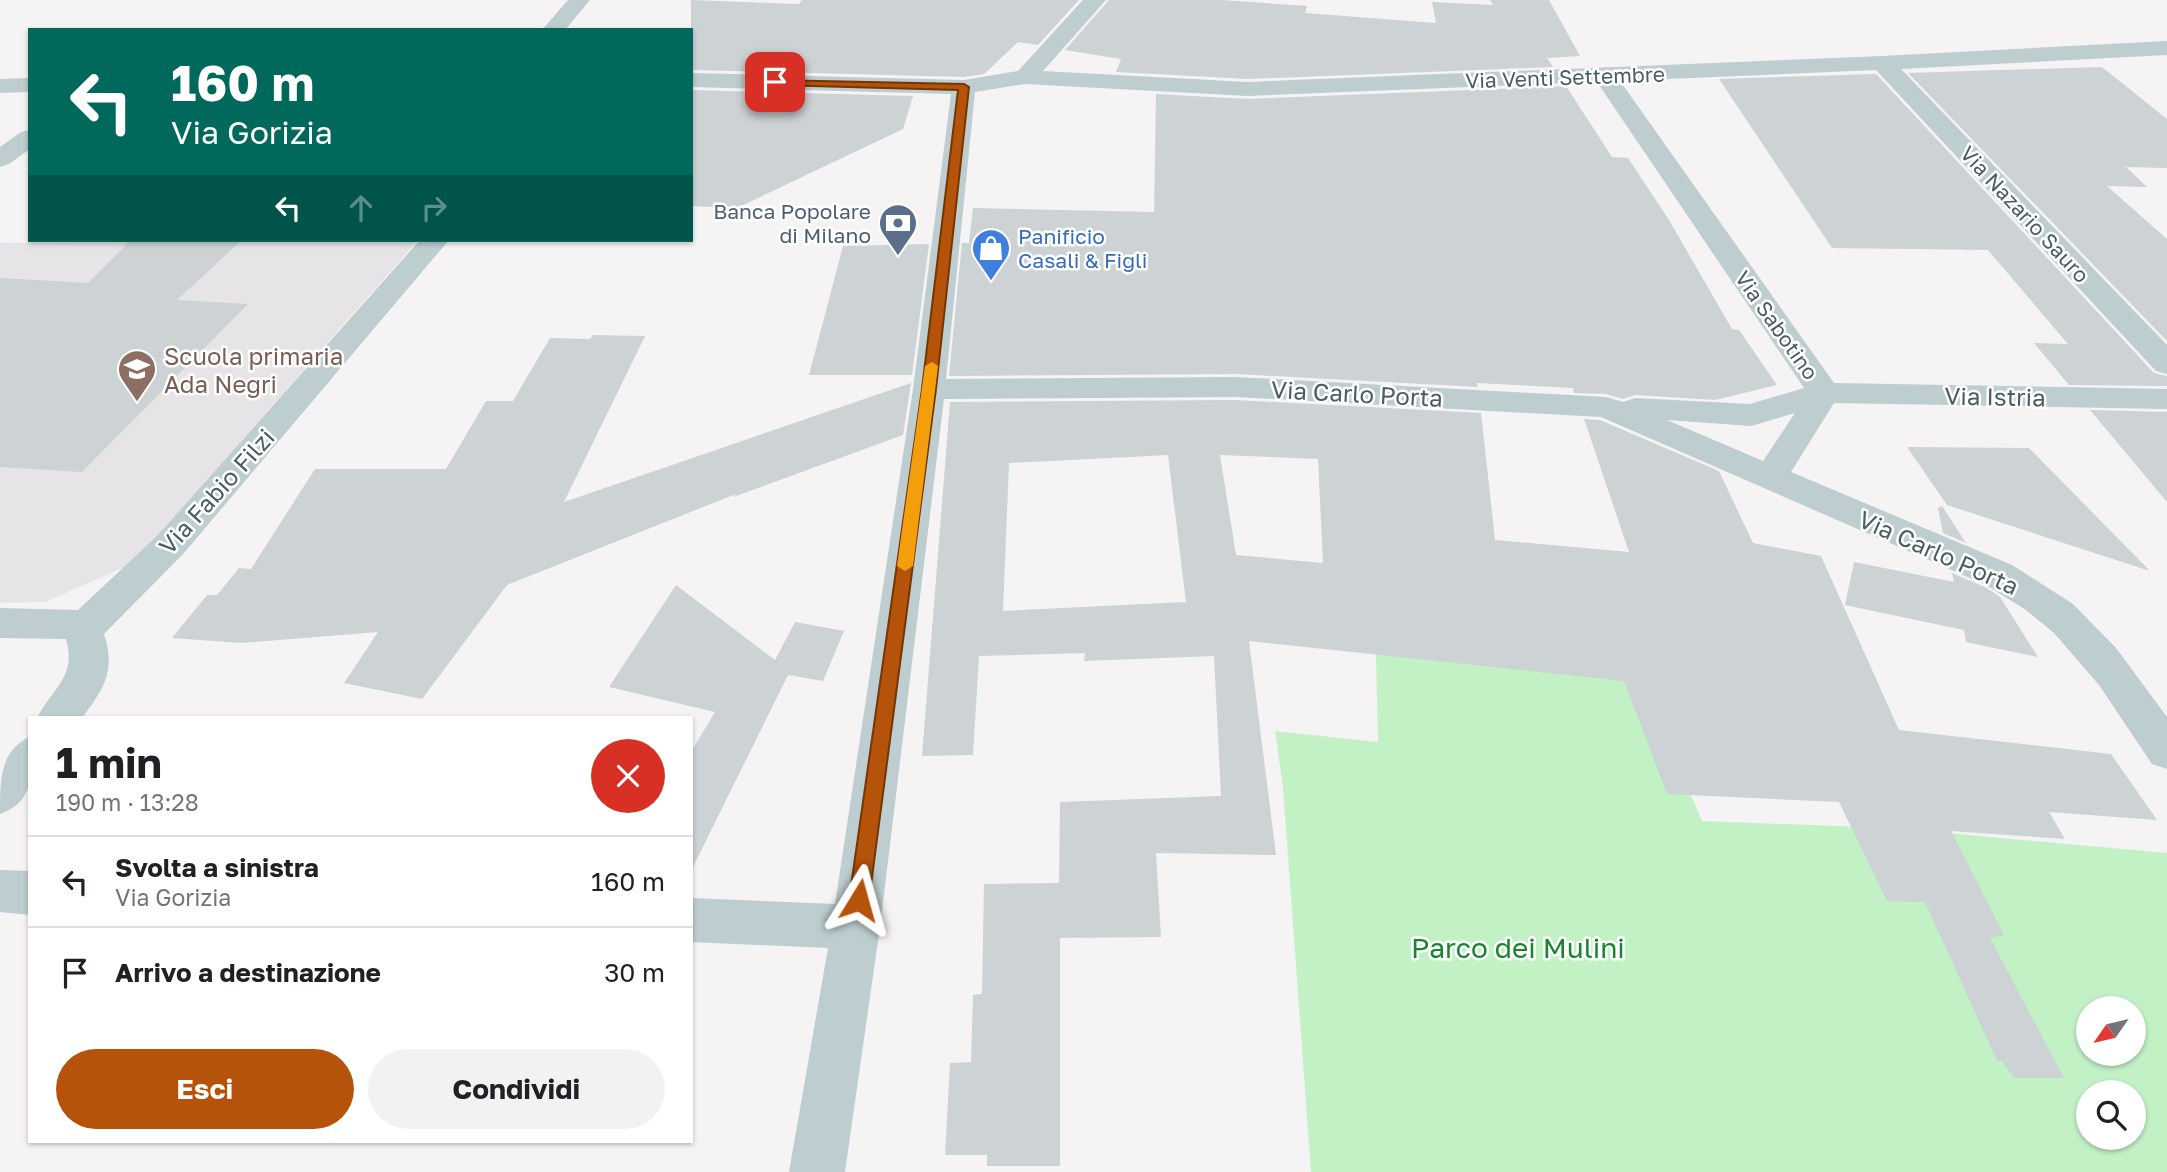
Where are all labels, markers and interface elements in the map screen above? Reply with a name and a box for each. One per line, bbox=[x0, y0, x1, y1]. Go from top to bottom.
pin bbox=[745, 52, 805, 112]
text: 160 m bbox=[171, 53, 314, 112]
icon: left bbox=[56, 56, 147, 147]
street label: Via Venti Settembre bbox=[1465, 61, 1665, 93]
icon: arrive bbox=[756, 63, 794, 101]
text: Via Gorizia bbox=[171, 113, 333, 151]
street label: Via Nazario Sauro bbox=[1955, 140, 2095, 288]
icon: left bbox=[269, 189, 307, 227]
icon: ahead bbox=[342, 189, 380, 227]
icon: right bbox=[415, 189, 453, 227]
place label: Banca Popolare di Milano bbox=[713, 198, 871, 248]
bank icon: Banca Popolare di Milano bbox=[877, 202, 919, 257]
place label: Panificio Casali & Figli bbox=[1018, 223, 1147, 273]
shop icon: Panificio Casali & Figli bbox=[970, 227, 1012, 282]
street label: Via Sabotino bbox=[1730, 265, 1824, 385]
place label: Scuola primaria Ada Negri bbox=[164, 341, 343, 398]
school or university icon: Scuola primaria Ada Negri bbox=[116, 348, 158, 403]
street label: Via Carlo Porta bbox=[1270, 374, 1444, 412]
street label: Via Istria bbox=[1944, 381, 2046, 411]
street label: Via Fabio Filzi bbox=[152, 422, 280, 560]
street label: Via Carlo Porta bbox=[1855, 504, 2023, 600]
text: 1 min bbox=[56, 737, 162, 787]
button: close bbox=[591, 739, 665, 813]
text: 190 m · 13:28 bbox=[56, 788, 199, 816]
text: Svolta a sinistra bbox=[115, 852, 319, 883]
icon: left bbox=[56, 863, 94, 901]
position arrow bbox=[822, 863, 896, 937]
text: 160 m bbox=[591, 866, 665, 897]
text: Via Gorizia bbox=[115, 883, 231, 911]
park label: Parco dei Mulini bbox=[1411, 931, 1625, 964]
icon: arrive bbox=[56, 954, 94, 992]
text: Arrivo a destinazione bbox=[115, 957, 381, 988]
text: 30 m bbox=[604, 957, 665, 988]
north arrow bbox=[2076, 996, 2146, 1066]
map controls bbox=[2076, 996, 2146, 1150]
button: Esci bbox=[56, 1049, 354, 1129]
button: Condividi bbox=[368, 1049, 665, 1129]
button: search bbox=[2076, 1080, 2146, 1150]

